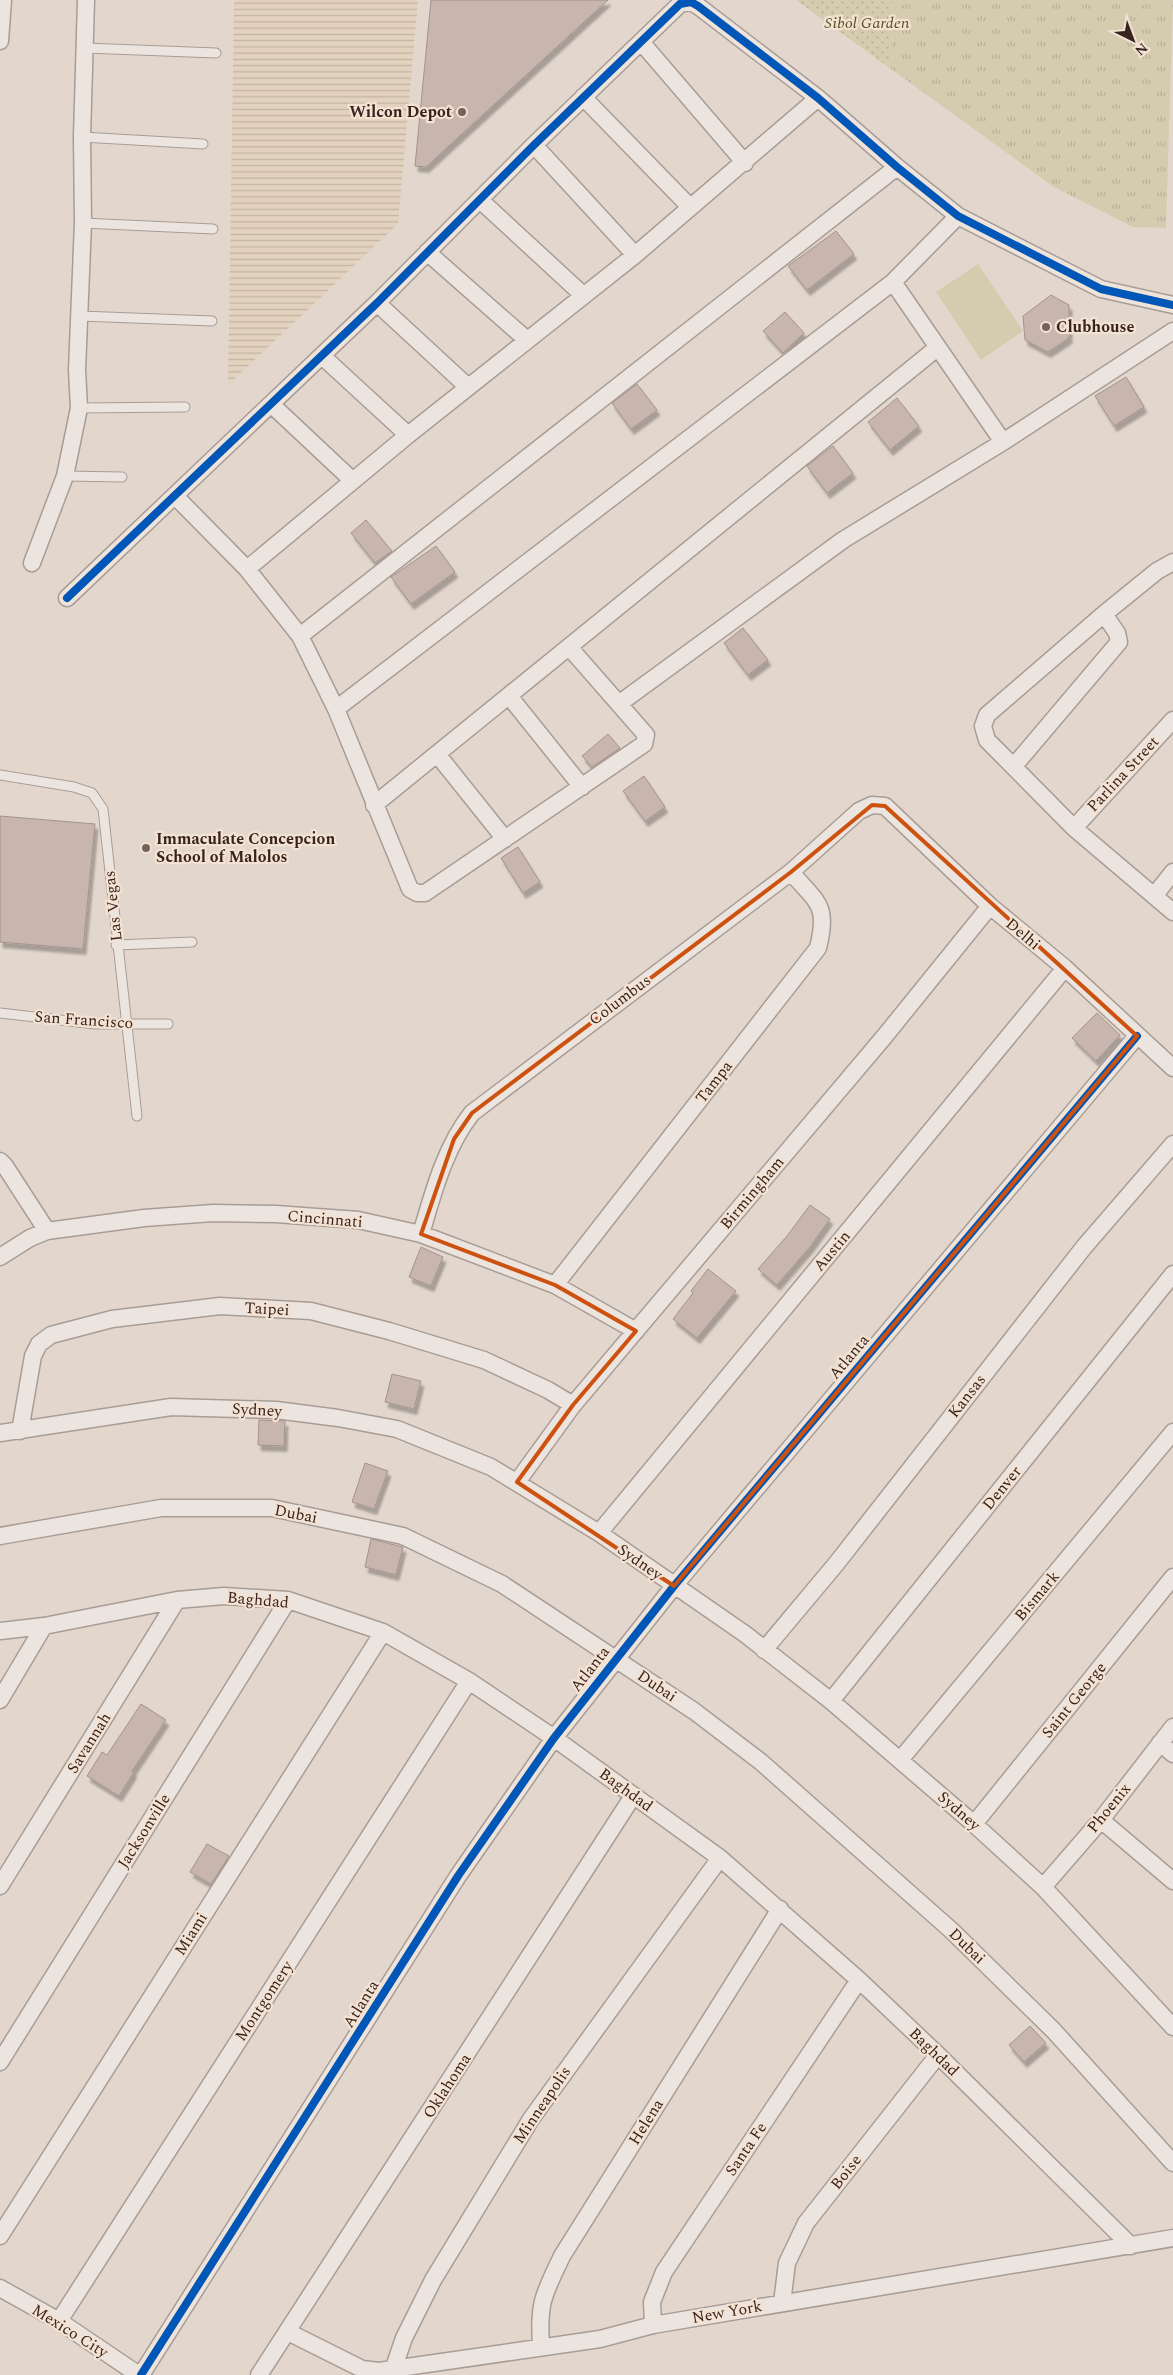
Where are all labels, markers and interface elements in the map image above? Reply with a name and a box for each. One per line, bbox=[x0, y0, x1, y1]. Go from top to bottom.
park label: Sibol Garden bbox=[825, 11, 910, 35]
north arrow bbox=[1108, 15, 1158, 65]
text: N bbox=[1130, 38, 1153, 61]
place label: Wilcon Depot bbox=[349, 100, 452, 124]
marker: Wilcon Depot bbox=[456, 106, 468, 118]
place label: Clubhouse bbox=[1056, 315, 1134, 339]
marker: Clubhouse bbox=[1040, 321, 1052, 333]
street label: Parlina Street bbox=[1081, 730, 1165, 818]
place label: Immaculate Concepcion School of Malolos bbox=[156, 827, 335, 869]
marker: Immaculate Concepcion School of Malolos bbox=[140, 842, 152, 854]
street label: Las Vegas bbox=[97, 869, 129, 943]
street label: Delhi bbox=[1000, 912, 1046, 956]
street label: Columbus bbox=[584, 969, 656, 1031]
street label: San Francisco bbox=[34, 1005, 134, 1035]
street label: Tampa bbox=[690, 1055, 739, 1109]
street label: Birmingham bbox=[714, 1151, 790, 1235]
street label: Cincinnati bbox=[286, 1204, 364, 1234]
street label: Austin bbox=[808, 1225, 856, 1277]
street label: Taipei bbox=[244, 1296, 290, 1322]
street label: Atlanta bbox=[823, 1329, 875, 1385]
street label: Kansas bbox=[942, 1369, 992, 1423]
street label: Sydney bbox=[231, 1397, 284, 1423]
street label: Denver bbox=[977, 1461, 1027, 1515]
street label: Dubai bbox=[272, 1498, 320, 1530]
street label: Sydney bbox=[613, 1538, 669, 1587]
street label: Bismark bbox=[1009, 1566, 1065, 1626]
street label: Baghdad bbox=[226, 1585, 290, 1615]
street label: Atlanta bbox=[564, 1641, 616, 1697]
street label: Saint George bbox=[1036, 1657, 1112, 1743]
street label: Dubai bbox=[632, 1664, 682, 1708]
street label: Savannah bbox=[61, 1708, 117, 1778]
street label: Baghdad bbox=[594, 1762, 658, 1818]
street label: Phoenix bbox=[1081, 1778, 1137, 1838]
street label: Sydney bbox=[932, 1785, 987, 1837]
street label: Jacksonville bbox=[111, 1789, 177, 1873]
street label: Miami bbox=[168, 1908, 214, 1960]
street label: Dubai bbox=[943, 1922, 991, 1970]
street label: Montgomery bbox=[229, 1955, 300, 2046]
street label: Atlanta bbox=[337, 1975, 385, 2033]
street label: Baghdad bbox=[903, 2022, 965, 2082]
street label: Oklahoma bbox=[417, 2048, 477, 2123]
street label: Minneapolis bbox=[507, 2061, 577, 2149]
street label: Helena bbox=[623, 2094, 670, 2150]
street label: Santa Fe bbox=[719, 2117, 773, 2181]
street label: Boise bbox=[825, 2149, 867, 2195]
street label: New York bbox=[690, 2294, 764, 2330]
street label: Mexico City bbox=[27, 2298, 114, 2365]

